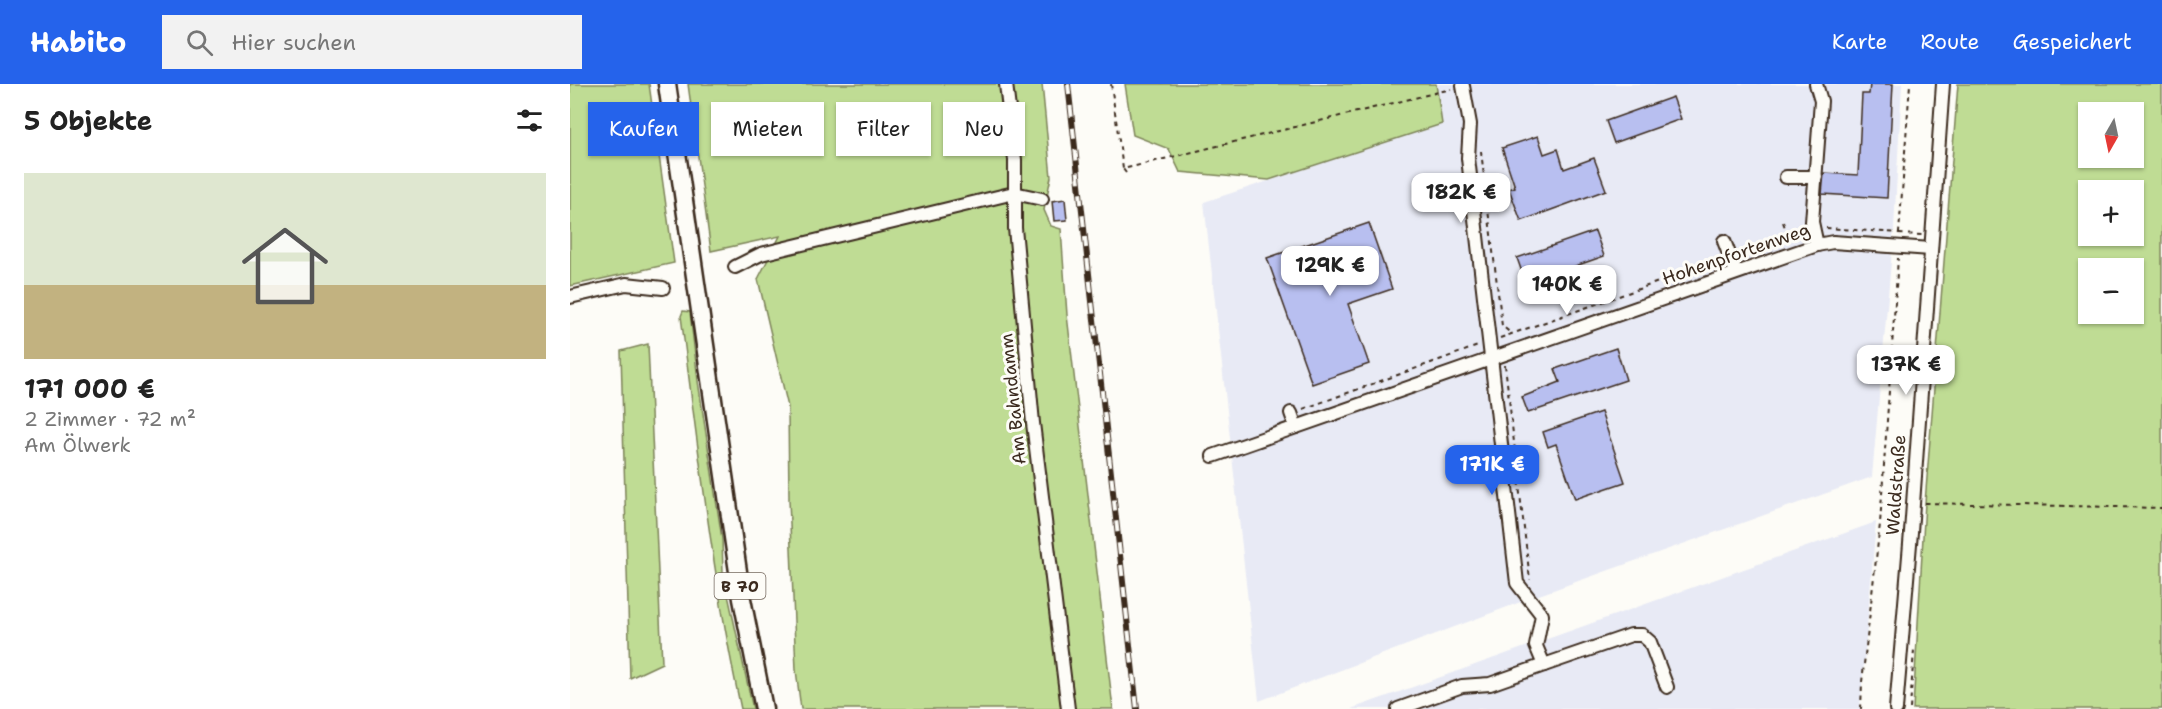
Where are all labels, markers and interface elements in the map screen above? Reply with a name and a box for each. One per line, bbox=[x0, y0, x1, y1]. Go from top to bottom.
search box bbox=[162, 15, 582, 69]
text: Habito bbox=[30, 23, 126, 61]
icon: search bbox=[183, 26, 216, 59]
text: Hier suchen bbox=[231, 28, 356, 57]
text: Karte bbox=[1832, 28, 1887, 56]
text: Route bbox=[1920, 28, 1979, 56]
text: Gespeichert bbox=[2012, 28, 2132, 56]
chip: Kaufen bbox=[588, 102, 699, 156]
chip: Mieten bbox=[711, 102, 824, 156]
chip: Filter bbox=[836, 102, 931, 156]
chip: Neu bbox=[943, 102, 1025, 156]
north arrow bbox=[2078, 102, 2144, 168]
map controls bbox=[2078, 102, 2144, 324]
text: 5 Objekte bbox=[24, 103, 152, 138]
icon: filters bbox=[513, 104, 546, 137]
pin: 182K € bbox=[1412, 173, 1510, 224]
text: 182K € bbox=[1425, 179, 1497, 205]
button: + bbox=[2078, 180, 2144, 246]
icon: home bbox=[231, 212, 339, 320]
street label: Hohenpfortenweg bbox=[1659, 217, 1813, 291]
pin: 129K € bbox=[1281, 246, 1379, 297]
text: 129K € bbox=[1295, 252, 1365, 278]
button: − bbox=[2078, 258, 2144, 324]
pin: 140K € bbox=[1518, 265, 1616, 316]
text: 140K € bbox=[1531, 271, 1603, 297]
street label: Am Bahndamm bbox=[994, 332, 1032, 466]
pin: 137K € bbox=[1857, 345, 1955, 396]
text: 137K € bbox=[1871, 351, 1941, 377]
text: 171 000 € bbox=[24, 371, 155, 406]
text: 2 Zimmer · 72 m² bbox=[24, 406, 196, 432]
text: Am Ölwerk bbox=[24, 432, 131, 458]
street label: Waldstraße bbox=[1881, 434, 1911, 536]
pin: 171K € bbox=[1443, 445, 1541, 496]
text: 171K € bbox=[1459, 451, 1525, 477]
road number: B 70 bbox=[714, 573, 765, 599]

